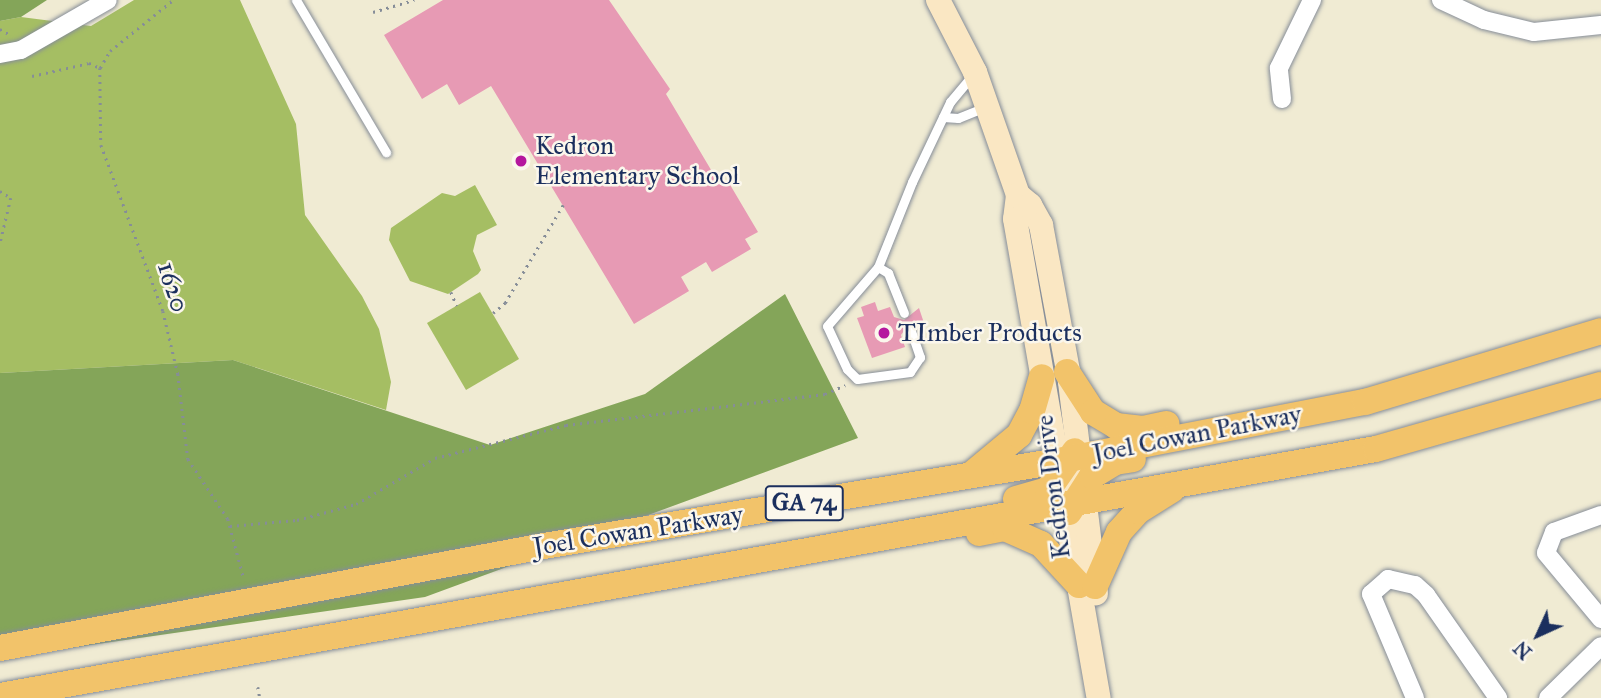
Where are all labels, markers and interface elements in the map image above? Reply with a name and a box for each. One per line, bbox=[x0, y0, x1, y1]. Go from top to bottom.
place label: Kedron Elementary School bbox=[535, 130, 739, 192]
marker: Kedron Elementary School bbox=[513, 153, 529, 169]
street label: 1620 bbox=[150, 258, 196, 316]
place label: TImber Products bbox=[898, 317, 1082, 349]
marker: TImber Products bbox=[876, 325, 892, 341]
street label: Joel Cowan Parkway bbox=[1090, 398, 1304, 470]
street label: Kedron Drive bbox=[1029, 413, 1077, 561]
road number: GA 74 bbox=[764, 482, 844, 524]
street label: Joel Cowan Parkway bbox=[531, 499, 745, 563]
north arrow bbox=[1503, 600, 1573, 670]
text: N bbox=[1509, 636, 1537, 664]

